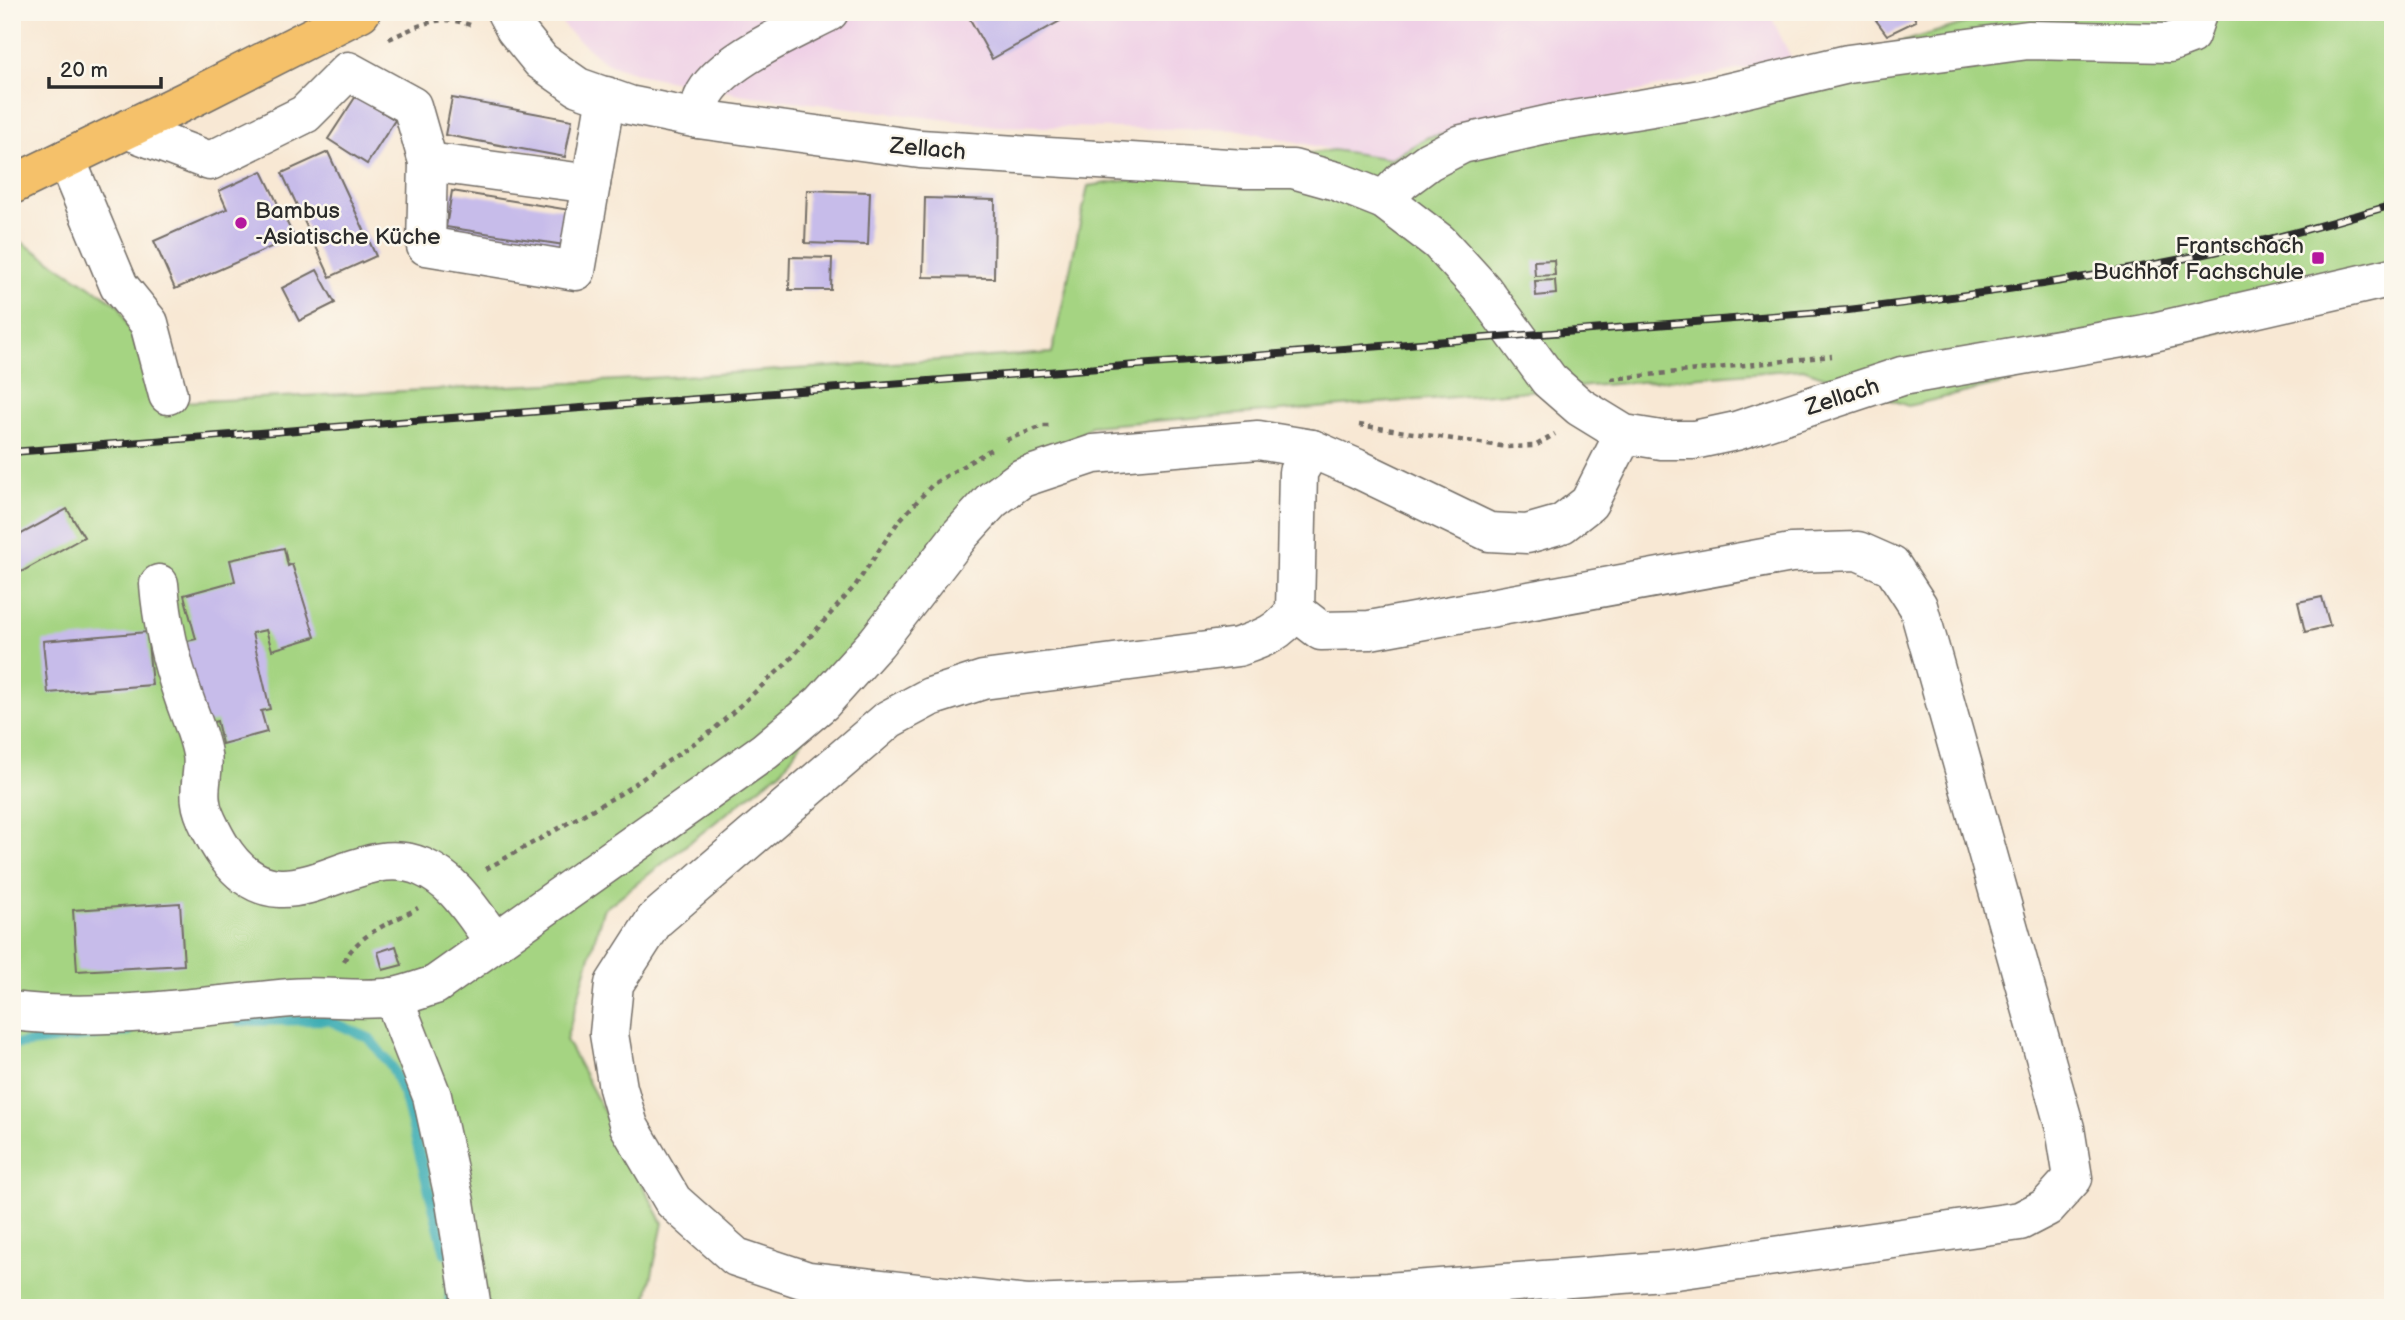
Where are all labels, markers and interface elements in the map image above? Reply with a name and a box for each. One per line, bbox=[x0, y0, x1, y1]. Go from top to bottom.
scale bar bbox=[49, 46, 161, 90]
text: 20 m bbox=[60, 58, 108, 83]
street label: Zellach bbox=[888, 132, 967, 166]
place label: Bambus -Asiatische Küche bbox=[255, 197, 441, 251]
marker: Bambus -Asiatische Küche bbox=[233, 215, 249, 231]
place label: Frantschach Buchhof Fachschule bbox=[2093, 232, 2304, 286]
marker: Frantschach Buchhof Fachschule bbox=[2310, 250, 2326, 266]
street label: Zellach bbox=[1801, 372, 1883, 422]

